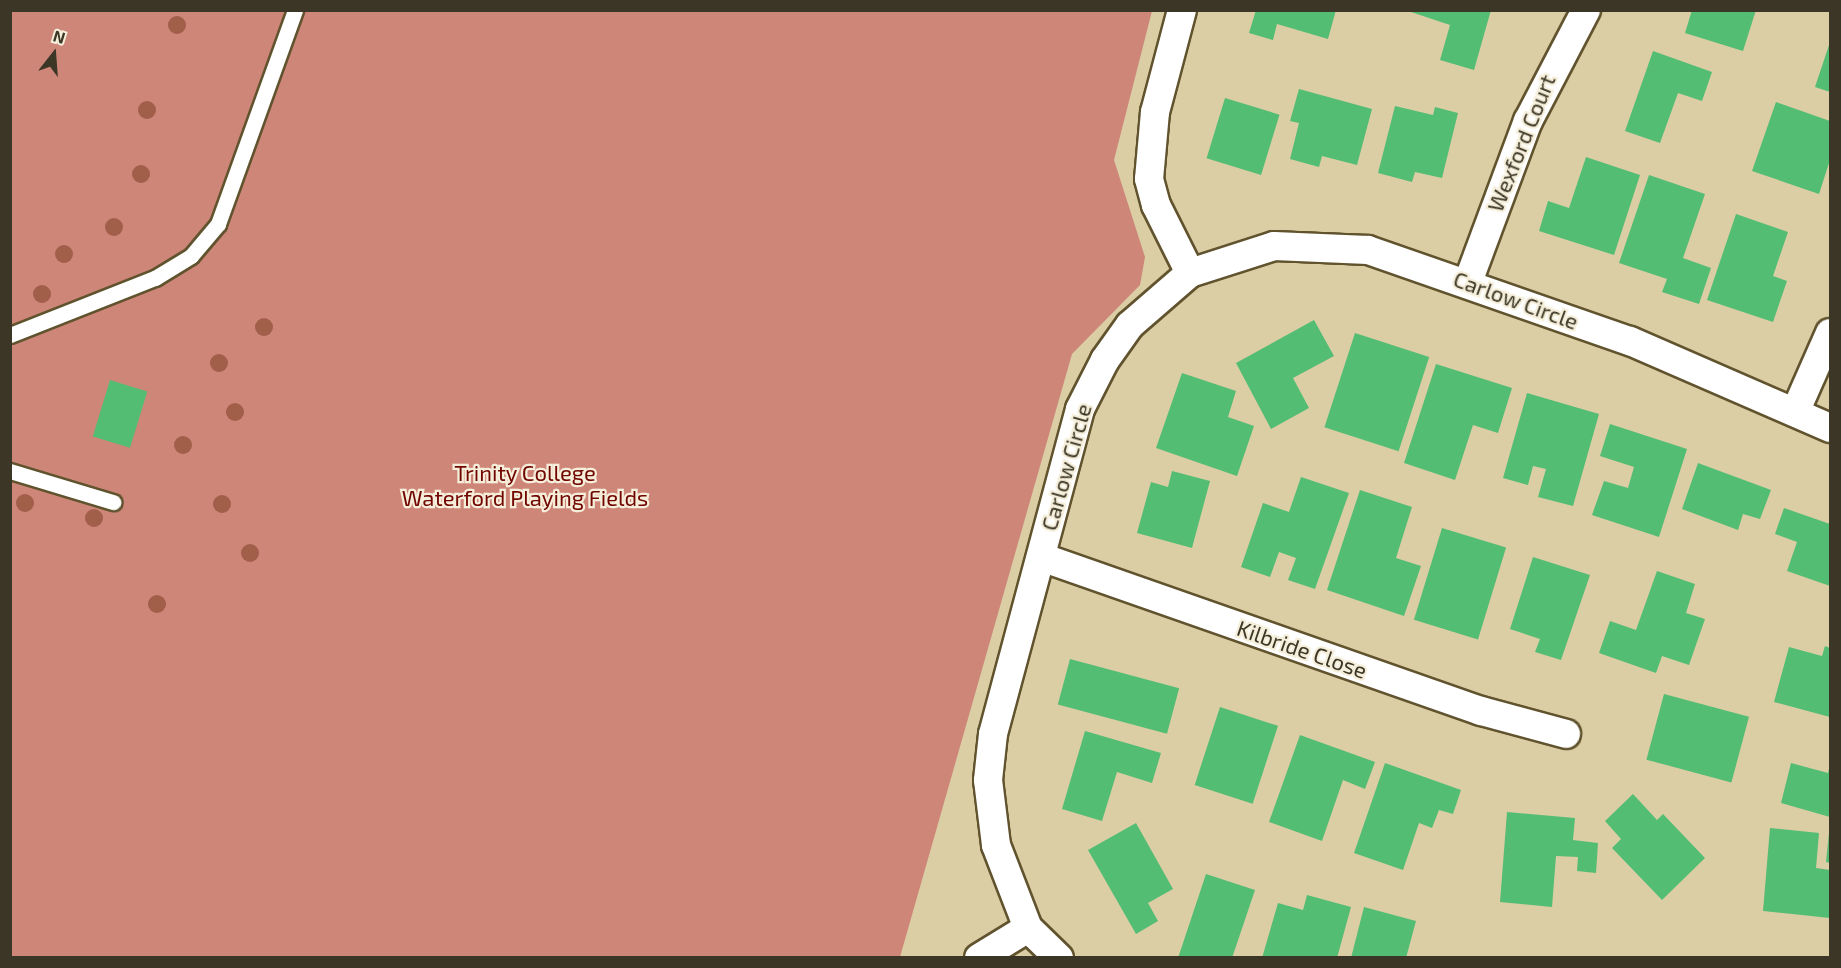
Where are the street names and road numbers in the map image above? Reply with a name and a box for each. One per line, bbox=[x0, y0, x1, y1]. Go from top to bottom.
street label: Wexford Court bbox=[1482, 71, 1560, 215]
street label: Carlow Circle bbox=[1450, 265, 1582, 335]
street label: Carlow Circle bbox=[1035, 400, 1097, 534]
street label: Kilbride Close bbox=[1234, 614, 1370, 684]

